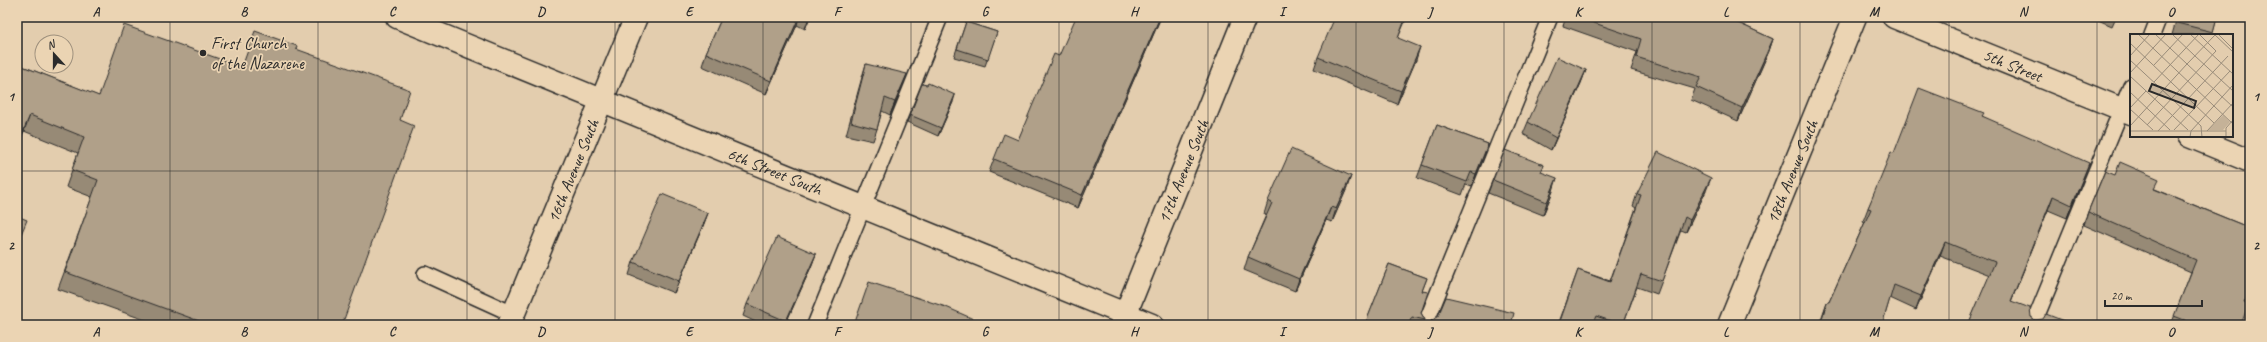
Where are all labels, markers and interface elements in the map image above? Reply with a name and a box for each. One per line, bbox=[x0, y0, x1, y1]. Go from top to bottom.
text: A bbox=[93, 4, 101, 20]
text: B bbox=[241, 4, 249, 20]
text: C bbox=[389, 4, 397, 20]
text: D bbox=[537, 4, 546, 20]
text: E bbox=[686, 4, 695, 20]
text: F bbox=[834, 4, 843, 20]
text: G bbox=[982, 4, 990, 20]
text: H bbox=[1130, 4, 1140, 20]
text: I bbox=[1279, 4, 1288, 20]
text: J bbox=[1427, 4, 1434, 20]
text: K bbox=[1575, 4, 1585, 20]
text: L bbox=[1723, 4, 1730, 20]
text: M bbox=[1869, 4, 1880, 20]
text: N bbox=[2019, 4, 2030, 20]
text: O bbox=[2168, 4, 2177, 20]
place label: First Church of the Nazarene bbox=[211, 33, 305, 74]
north arrow bbox=[34, 34, 74, 74]
inset map bbox=[2130, 34, 2233, 137]
text: N bbox=[45, 36, 58, 52]
street label: 5th Street bbox=[1980, 44, 2047, 88]
marker: First Church of the Nazarene bbox=[198, 48, 208, 58]
text: 1 bbox=[8, 89, 16, 105]
text: 1 bbox=[2253, 89, 2261, 105]
street label: 16th Avenue South bbox=[542, 115, 604, 226]
street label: 17th Avenue South bbox=[1153, 115, 1214, 226]
street label: 18th Avenue South bbox=[1762, 116, 1823, 226]
street label: 6th Street South bbox=[724, 143, 826, 201]
text: 2 bbox=[8, 238, 15, 254]
text: 2 bbox=[2253, 238, 2260, 254]
scale bar bbox=[2105, 282, 2202, 308]
text: 20 m bbox=[2111, 288, 2133, 304]
text: A bbox=[93, 324, 101, 340]
text: B bbox=[241, 324, 249, 340]
text: C bbox=[389, 324, 397, 340]
text: D bbox=[537, 324, 546, 340]
text: E bbox=[686, 324, 695, 340]
text: F bbox=[834, 324, 843, 340]
text: G bbox=[982, 324, 990, 340]
text: H bbox=[1130, 324, 1140, 340]
text: I bbox=[1279, 324, 1288, 340]
text: J bbox=[1427, 324, 1434, 340]
text: K bbox=[1575, 324, 1585, 340]
text: L bbox=[1723, 324, 1730, 340]
text: M bbox=[1869, 324, 1880, 340]
text: N bbox=[2019, 324, 2030, 340]
text: O bbox=[2168, 324, 2177, 340]

